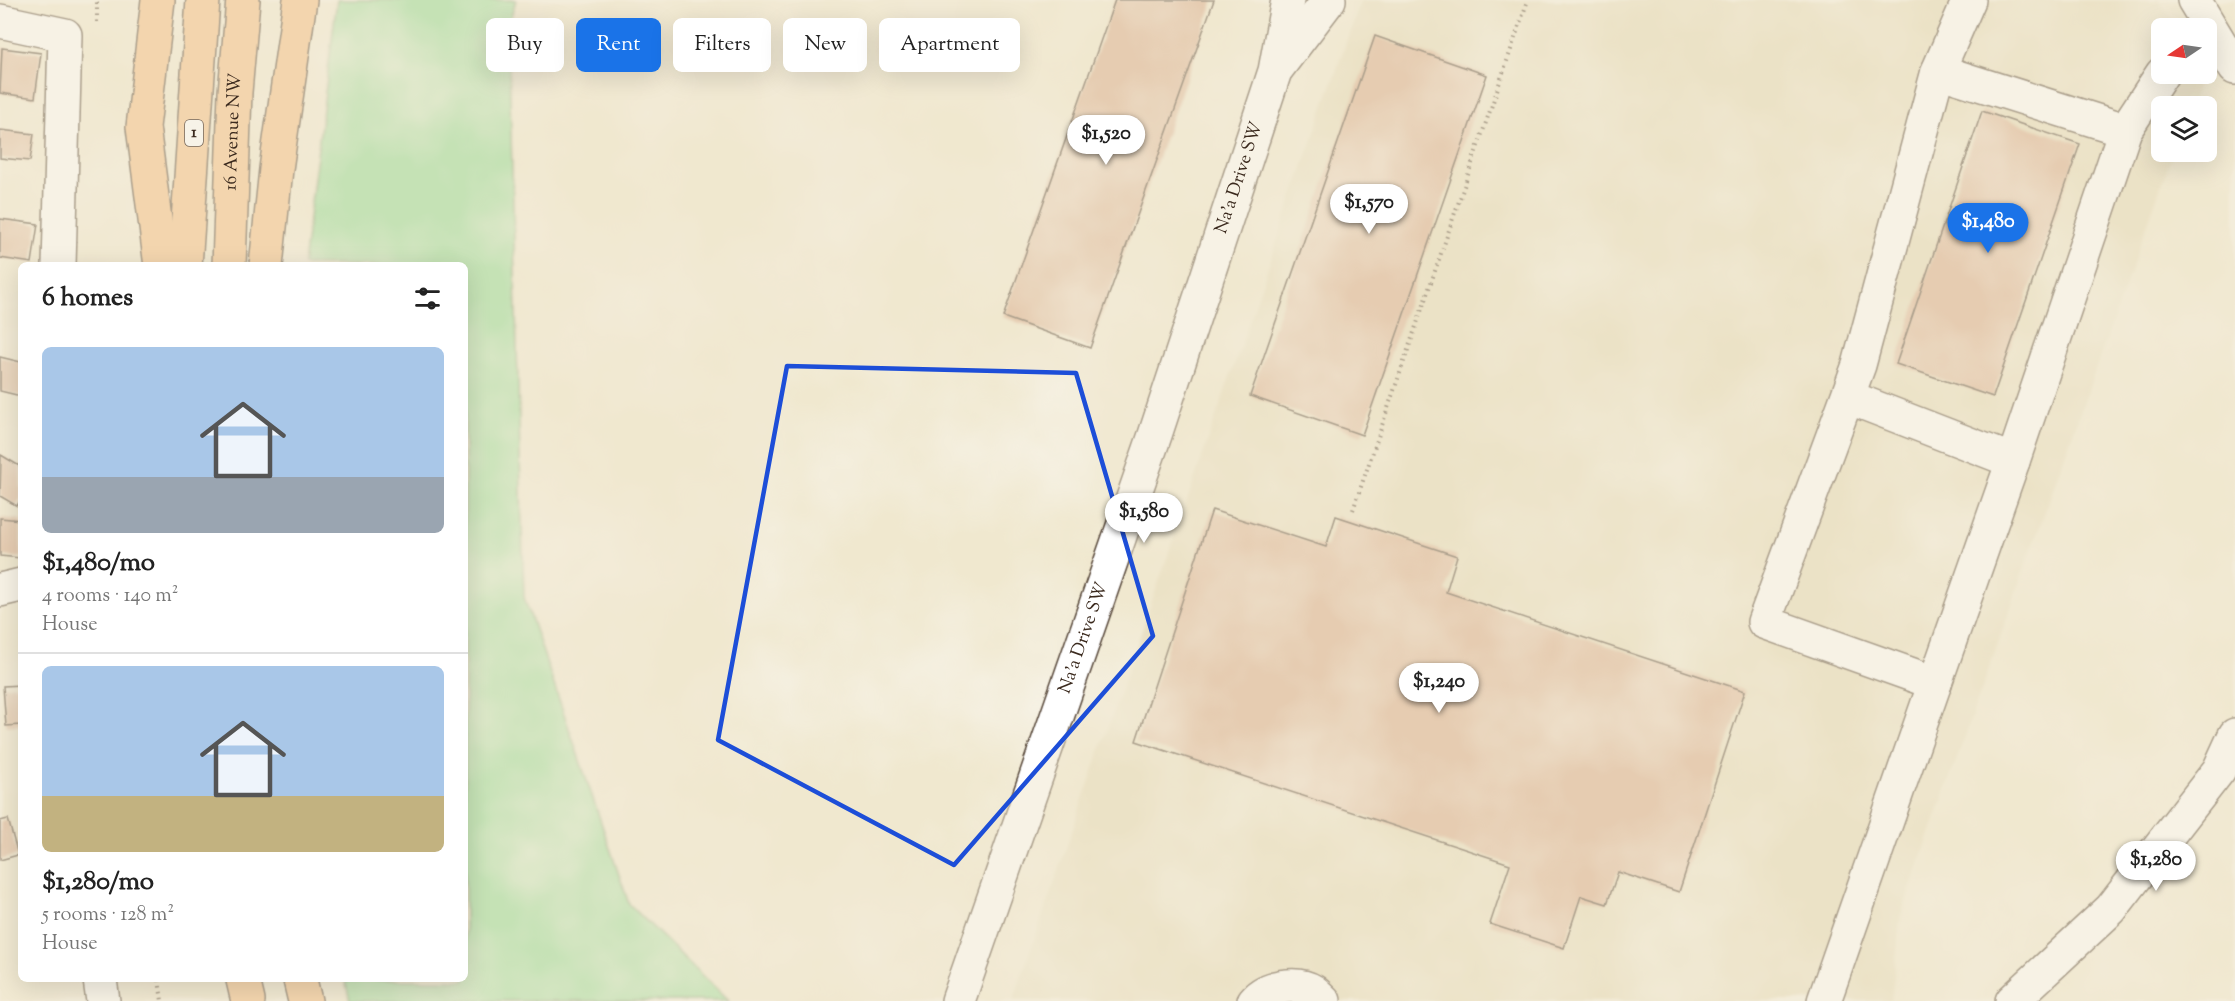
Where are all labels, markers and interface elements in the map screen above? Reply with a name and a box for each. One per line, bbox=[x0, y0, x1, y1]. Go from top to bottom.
chip: Buy bbox=[486, 18, 564, 72]
chip: Rent bbox=[576, 18, 661, 72]
chip: Filters bbox=[673, 18, 771, 72]
chip: New bbox=[783, 18, 867, 72]
chip: Apartment bbox=[879, 18, 1020, 72]
north arrow bbox=[2151, 18, 2217, 84]
map controls bbox=[2151, 18, 2217, 162]
street label: 16 Avenue NW bbox=[219, 72, 250, 191]
button: layers bbox=[2151, 96, 2217, 162]
pin: $1,520 bbox=[1057, 115, 1155, 166]
street label: Na'a Drive SW bbox=[1209, 119, 1270, 237]
road number: 1 bbox=[185, 120, 203, 146]
text: $1,520 bbox=[1081, 120, 1131, 149]
pin: $1,570 bbox=[1320, 184, 1418, 235]
text: $1,570 bbox=[1344, 189, 1394, 218]
pin: $1,480 bbox=[1939, 203, 2037, 254]
text: $1,480 bbox=[1961, 208, 2015, 237]
text: 6 homes bbox=[42, 280, 133, 317]
icon: filters bbox=[411, 282, 444, 315]
icon: home bbox=[189, 386, 297, 494]
pin: $1,580 bbox=[1095, 493, 1193, 544]
text: $1,580 bbox=[1119, 498, 1169, 527]
text: $1,480/mo bbox=[42, 545, 155, 582]
street label: Na'a Drive SW bbox=[1053, 579, 1116, 698]
text: 4 rooms · 140 m² bbox=[42, 582, 179, 611]
text: House bbox=[42, 611, 97, 640]
pin: $1,240 bbox=[1390, 663, 1488, 714]
text: $1,240 bbox=[1413, 668, 1465, 697]
icon: home bbox=[189, 705, 297, 813]
pin: $1,280 bbox=[2107, 841, 2205, 892]
text: $1,280 bbox=[2130, 846, 2182, 875]
text: $1,280/mo bbox=[42, 864, 154, 901]
text: 5 rooms · 128 m² bbox=[42, 901, 174, 930]
text: House bbox=[42, 930, 97, 959]

